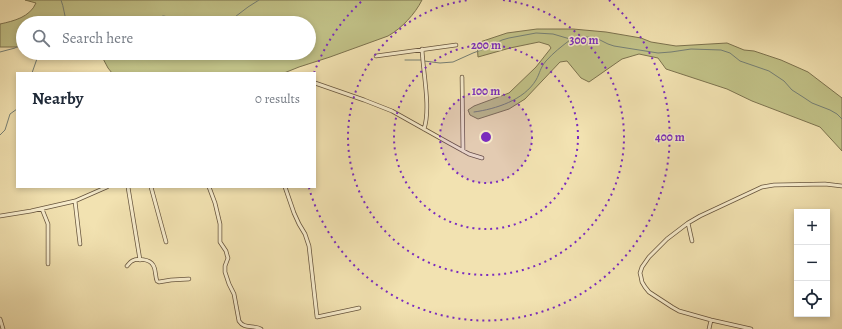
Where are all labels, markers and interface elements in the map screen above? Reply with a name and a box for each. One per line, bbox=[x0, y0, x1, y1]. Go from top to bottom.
search box bbox=[16, 16, 316, 60]
icon: search bbox=[30, 27, 52, 49]
text: Search here bbox=[62, 28, 133, 48]
text: 300 m bbox=[569, 32, 599, 48]
text: 200 m bbox=[471, 37, 501, 53]
text: 100 m bbox=[472, 83, 500, 99]
text: Nearby bbox=[32, 87, 83, 110]
text: 0 results bbox=[255, 90, 300, 107]
text: 400 m bbox=[655, 129, 685, 145]
centre of rings bbox=[479, 130, 493, 144]
map controls bbox=[794, 209, 830, 317]
button: + bbox=[794, 209, 830, 245]
button: − bbox=[794, 245, 830, 281]
button: locate bbox=[794, 281, 830, 317]

